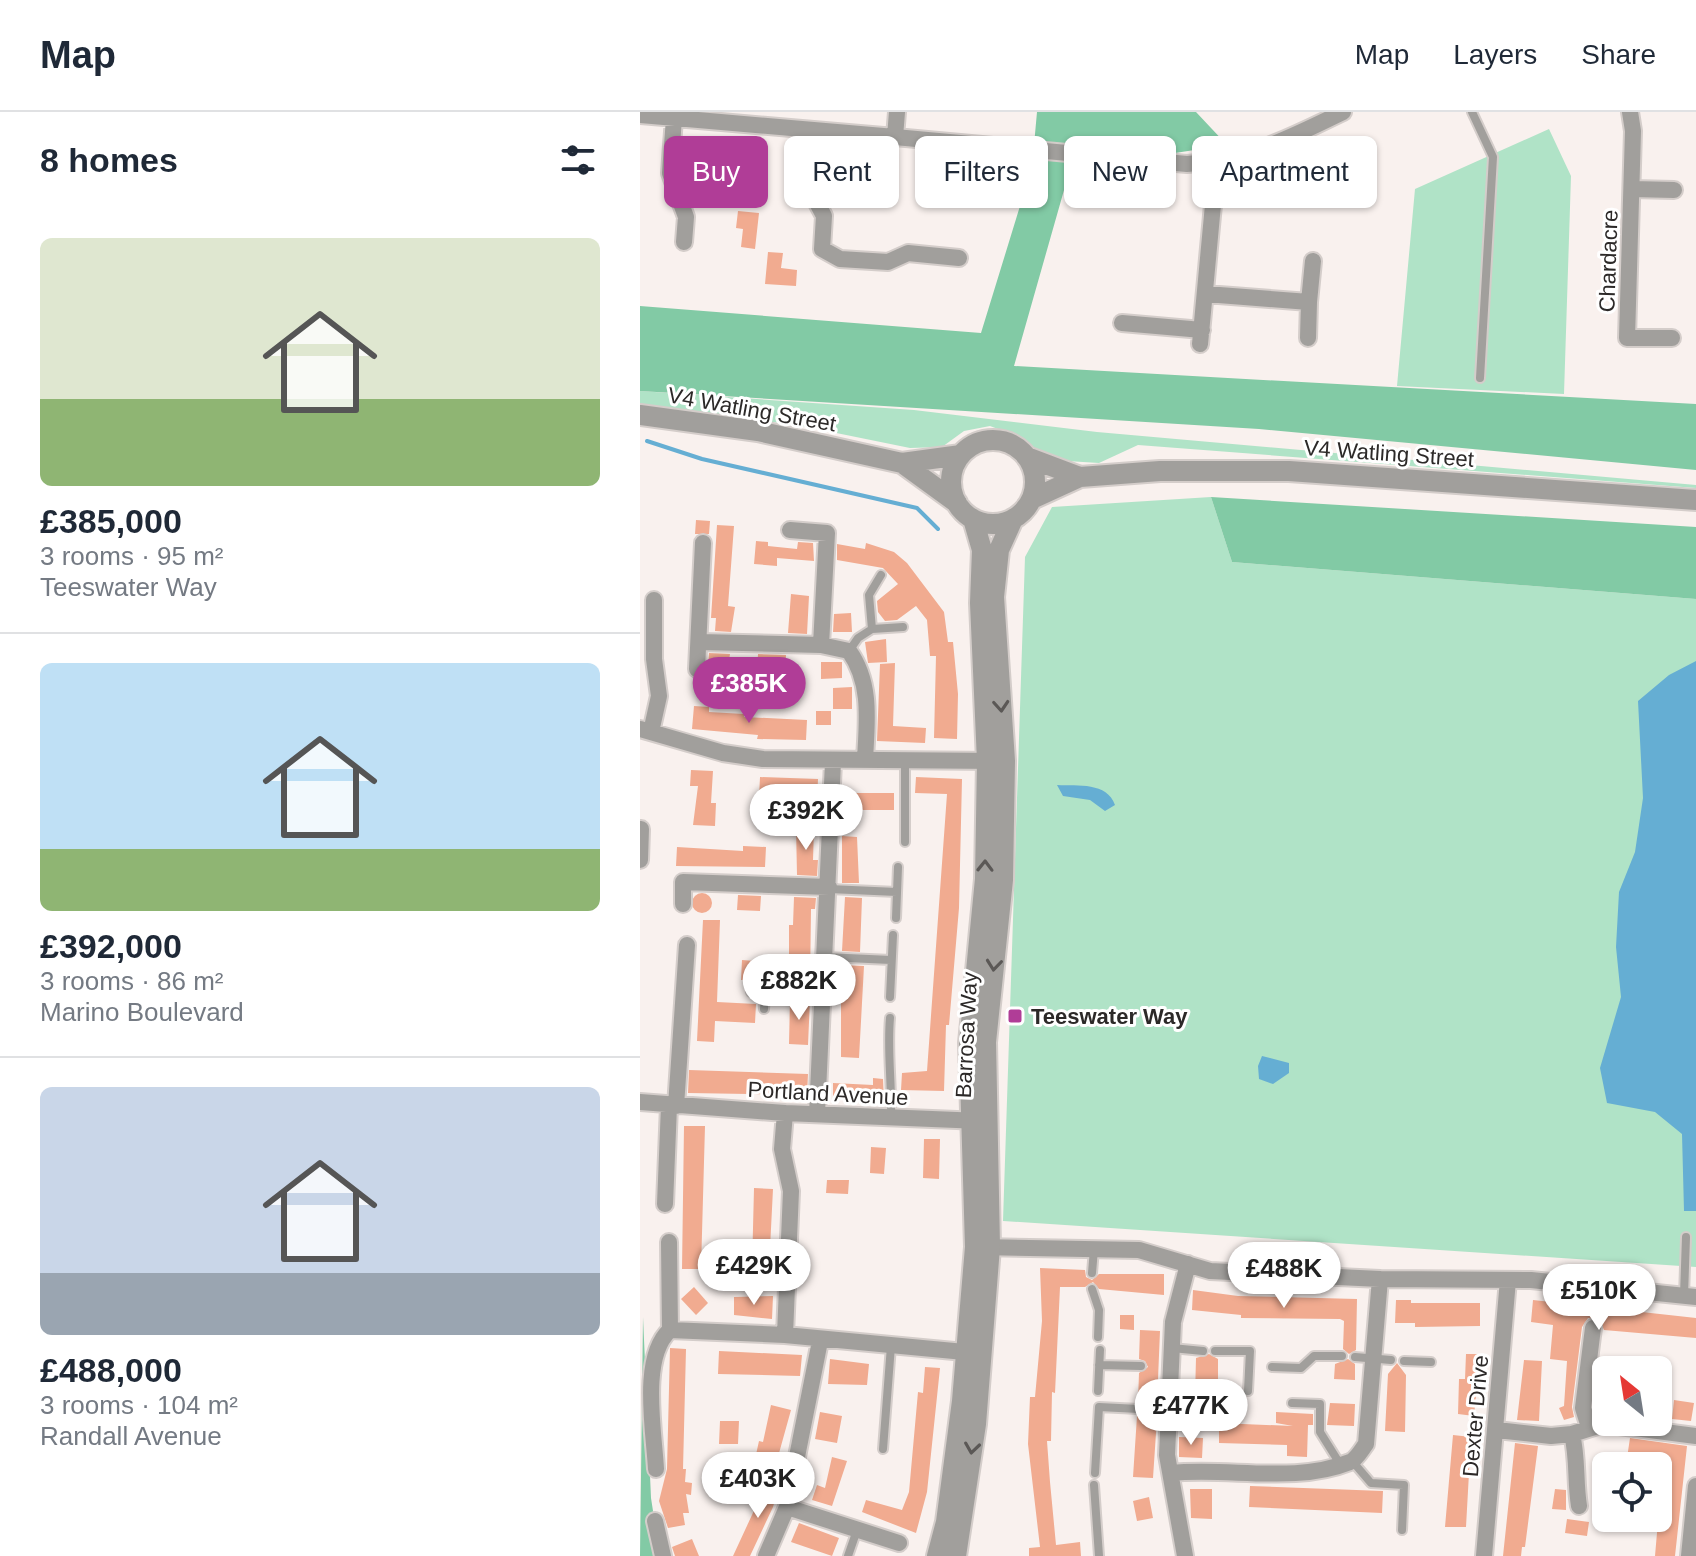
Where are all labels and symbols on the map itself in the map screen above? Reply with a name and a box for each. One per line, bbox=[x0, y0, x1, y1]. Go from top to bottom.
street label: Chardacre bbox=[1594, 209, 1623, 313]
street label: V4 Watling Street bbox=[666, 382, 838, 437]
street label: V4 Watling Street bbox=[1303, 435, 1475, 472]
pin: £385K bbox=[693, 657, 805, 725]
one-way arrow bbox=[992, 700, 1009, 713]
pin: £392K bbox=[750, 784, 862, 852]
one-way arrow bbox=[977, 859, 994, 872]
pin: £882K bbox=[743, 954, 855, 1022]
one-way arrow bbox=[985, 959, 1002, 972]
street label: Barrosa Way bbox=[951, 971, 982, 1099]
place label: Teeswater Way bbox=[1031, 1004, 1188, 1029]
marker: Teeswater Way bbox=[1006, 1007, 1024, 1025]
street label: Portland Avenue bbox=[747, 1077, 909, 1110]
pin: £429K bbox=[698, 1239, 810, 1307]
pin: £488K bbox=[1228, 1242, 1340, 1310]
pin: £510K bbox=[1543, 1264, 1655, 1332]
street label: Dexter Drive bbox=[1458, 1354, 1493, 1478]
north arrow bbox=[1592, 1356, 1672, 1436]
pin: £477K bbox=[1135, 1379, 1247, 1447]
one-way arrow bbox=[964, 1441, 981, 1455]
pin: £403K bbox=[702, 1452, 814, 1520]

